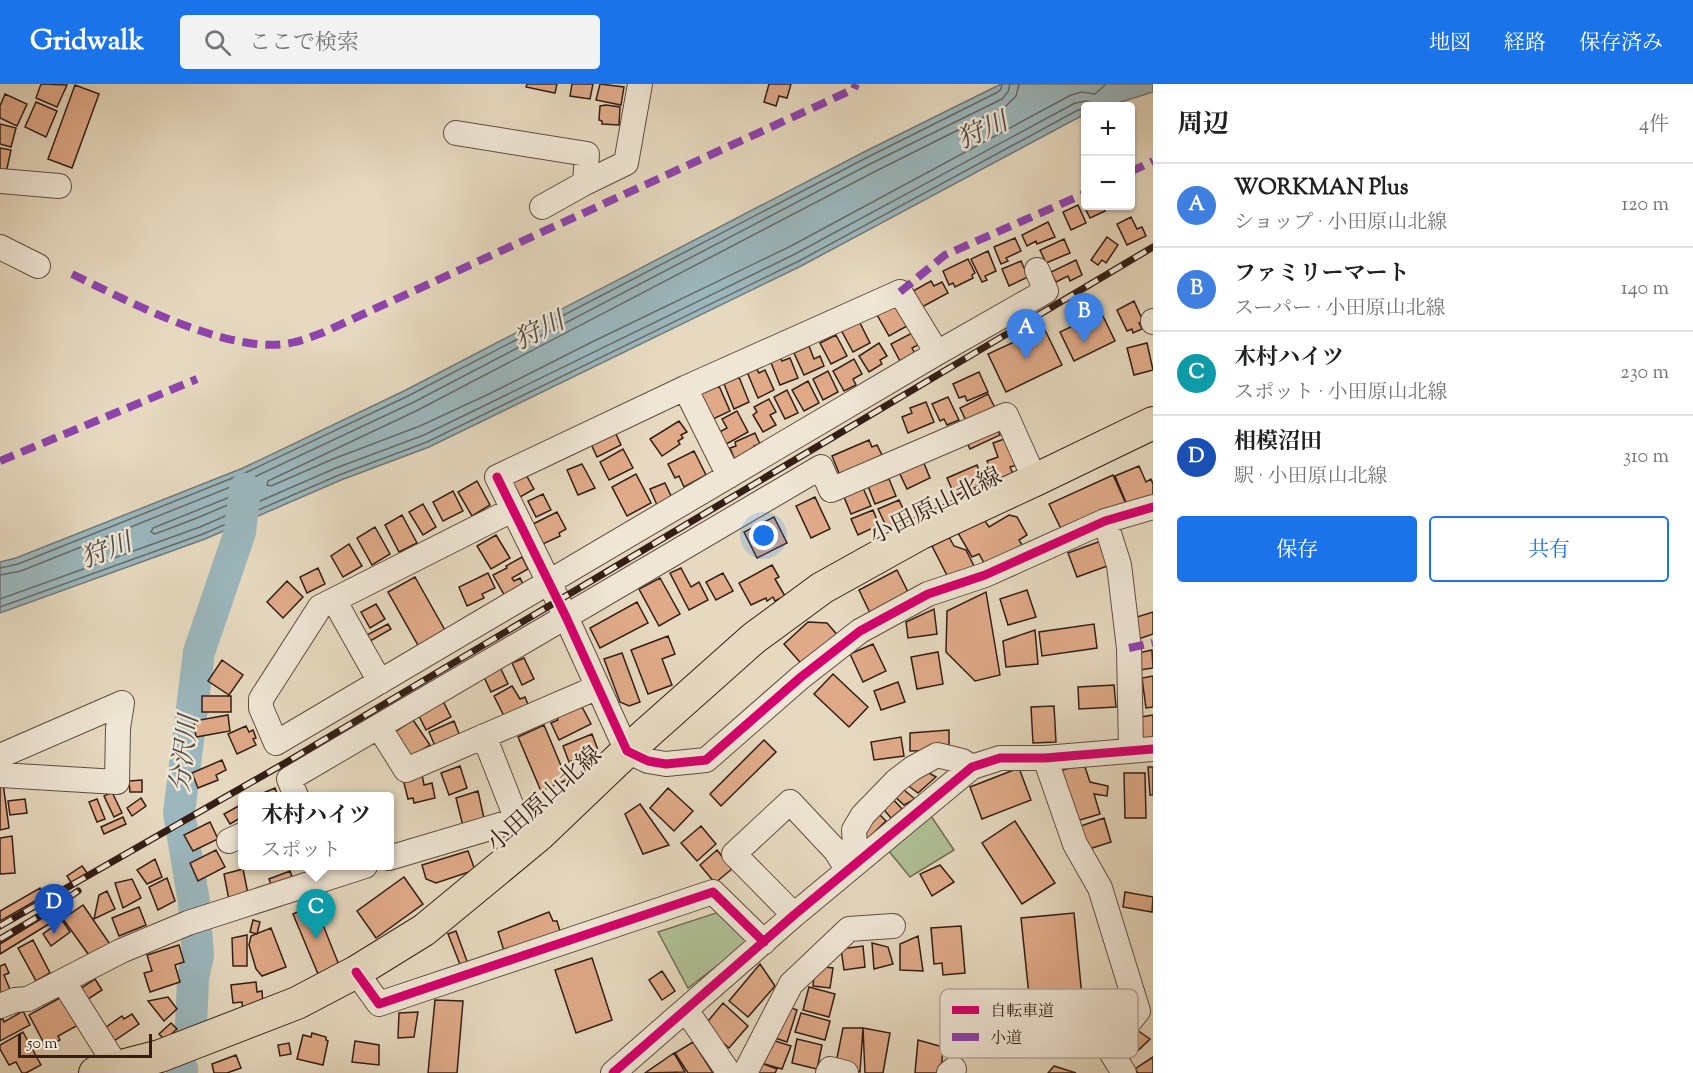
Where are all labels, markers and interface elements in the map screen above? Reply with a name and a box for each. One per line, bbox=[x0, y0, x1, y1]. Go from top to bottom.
search box bbox=[180, 15, 600, 69]
text: Gridwalk bbox=[30, 22, 144, 62]
icon: search bbox=[201, 26, 234, 59]
text: ここで検索 bbox=[249, 28, 359, 60]
text: 地図 bbox=[1429, 29, 1471, 59]
text: 経路 bbox=[1504, 29, 1546, 59]
text: 保存済み bbox=[1579, 29, 1663, 59]
map controls bbox=[1081, 102, 1135, 210]
button: + bbox=[1081, 102, 1135, 156]
water label: 狩川 bbox=[952, 103, 1017, 159]
text: 周辺 bbox=[1177, 107, 1229, 144]
text: 4件 bbox=[1639, 111, 1669, 140]
button: − bbox=[1081, 156, 1135, 210]
text: WORKMAN Plus bbox=[1234, 173, 1408, 205]
text: A bbox=[1188, 191, 1205, 220]
text: 120 m bbox=[1621, 191, 1669, 220]
text: ショップ · 小田原山北線 bbox=[1234, 209, 1447, 238]
text: ファミリーマート bbox=[1234, 259, 1410, 291]
text: B bbox=[1190, 275, 1203, 304]
text: 140 m bbox=[1621, 275, 1669, 304]
pin: B bbox=[1064, 294, 1104, 343]
text: スーパー · 小田原山北線 bbox=[1234, 295, 1446, 324]
water label: 狩川 bbox=[509, 303, 574, 360]
pin: A bbox=[1006, 310, 1046, 359]
text: 木村ハイツ bbox=[1234, 343, 1344, 375]
text: C bbox=[1188, 359, 1205, 388]
text: 230 m bbox=[1620, 359, 1669, 388]
text: スポット · 小田原山北線 bbox=[1234, 379, 1448, 408]
text: 相模沼田 bbox=[1234, 427, 1322, 459]
text: D bbox=[1189, 443, 1204, 472]
text: 310 m bbox=[1623, 443, 1669, 472]
street label: 小田原山北線 bbox=[864, 460, 1008, 554]
text: 駅 · 小田原山北線 bbox=[1234, 463, 1388, 492]
button: 保存 bbox=[1177, 516, 1417, 582]
button: 共有 bbox=[1429, 516, 1669, 582]
your location bbox=[749, 521, 778, 550]
water label: 狩川 bbox=[76, 524, 141, 579]
water label: 分沢川 bbox=[163, 710, 209, 795]
street label: 小田原山北線 bbox=[480, 739, 610, 861]
popup bbox=[238, 792, 394, 870]
text: 木村ハイツ bbox=[261, 801, 371, 833]
text: スポット bbox=[261, 837, 341, 866]
pin: D bbox=[34, 884, 74, 934]
pin: C bbox=[296, 890, 336, 939]
legend bbox=[940, 989, 1138, 1058]
text: 自転車道 bbox=[990, 1001, 1054, 1024]
text: 小道 bbox=[990, 1028, 1022, 1051]
scale bar bbox=[18, 1031, 152, 1058]
text: 50 m bbox=[27, 1033, 58, 1056]

